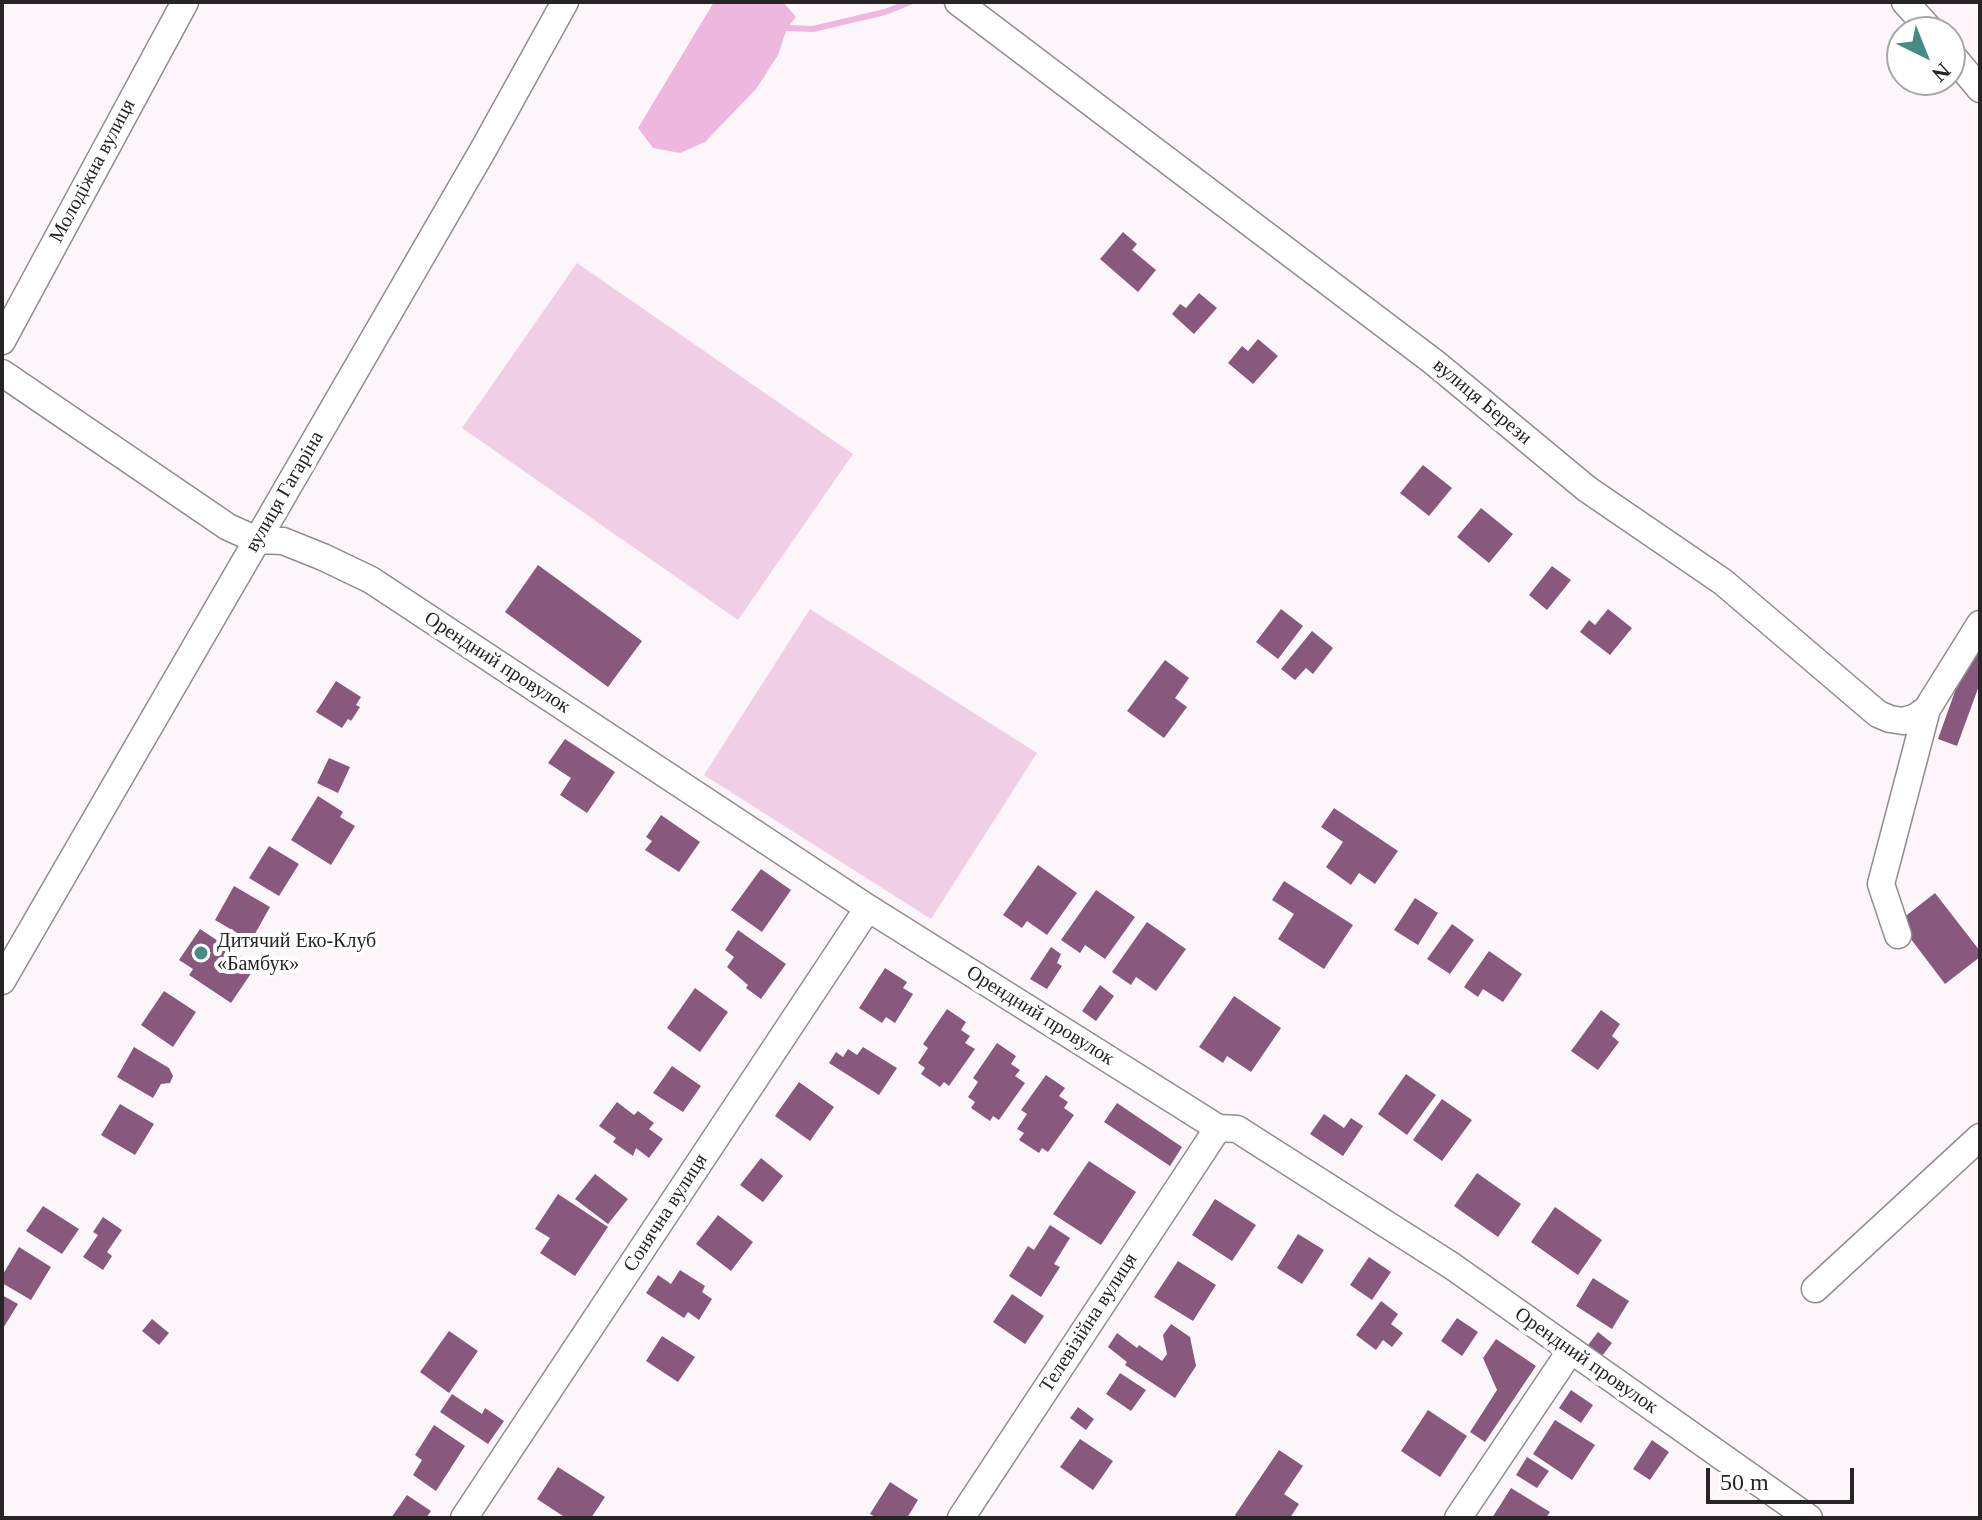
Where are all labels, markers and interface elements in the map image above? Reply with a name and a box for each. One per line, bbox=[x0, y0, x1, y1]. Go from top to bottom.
north arrow bbox=[1886, 16, 1966, 96]
text: N bbox=[1927, 58, 1956, 87]
street label: Молодіжна вулиця bbox=[45, 95, 141, 247]
street label: вулиця Берези bbox=[1428, 354, 1536, 450]
street label: вулиця Гагаріна bbox=[241, 427, 329, 557]
street label: Орендний провулок bbox=[419, 607, 575, 719]
place label: Дитячий Еко-Клуб «Бамбук» bbox=[217, 930, 376, 977]
marker: Дитячий Еко-Клуб «Бамбук» bbox=[192, 944, 210, 962]
street label: Орендний провулок bbox=[962, 961, 1118, 1071]
street label: Сонячна вулиця bbox=[619, 1149, 713, 1277]
street label: Телевізійна вулиця bbox=[1035, 1249, 1143, 1397]
street label: Орендний провулок bbox=[1510, 1303, 1662, 1419]
scale bar bbox=[1710, 1452, 1858, 1502]
text: 50 m bbox=[1720, 1469, 1769, 1495]

